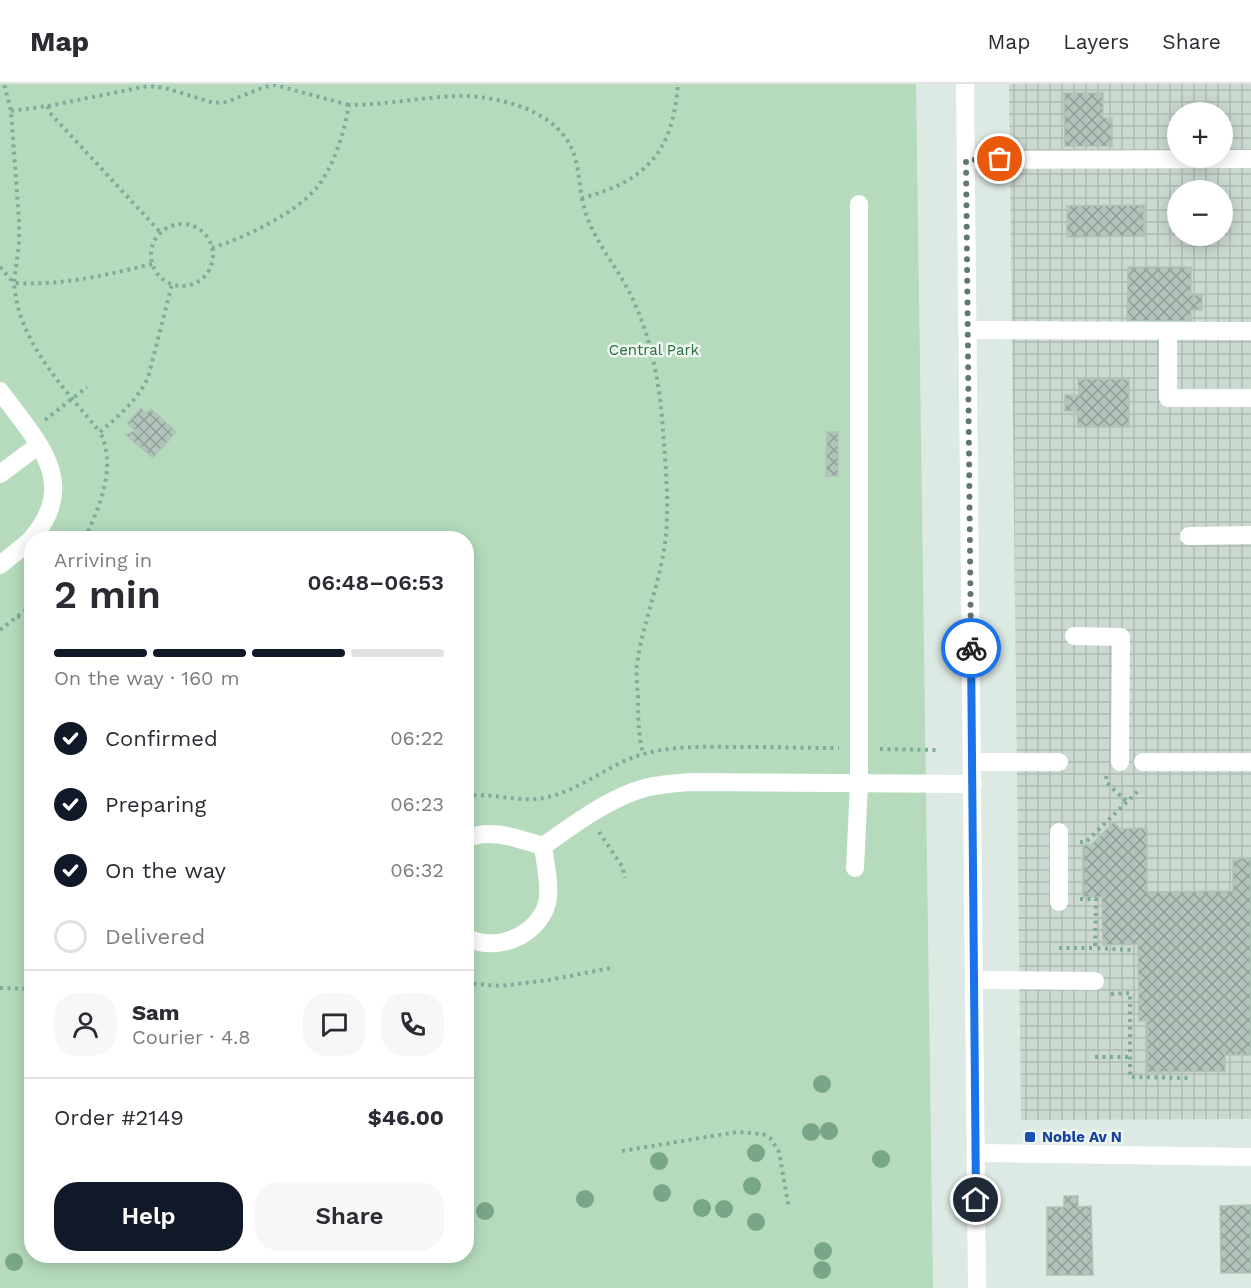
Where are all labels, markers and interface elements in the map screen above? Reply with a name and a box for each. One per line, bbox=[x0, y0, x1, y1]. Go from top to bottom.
text: Map bbox=[30, 25, 89, 58]
text: Map bbox=[987, 29, 1030, 54]
text: Layers bbox=[1063, 29, 1129, 54]
text: Share bbox=[1162, 29, 1221, 54]
map controls bbox=[1167, 102, 1233, 246]
button: + bbox=[1167, 102, 1233, 168]
pin bbox=[974, 133, 1025, 184]
icon: bag bbox=[983, 142, 1016, 175]
button: − bbox=[1167, 180, 1233, 246]
park label: Central Park bbox=[609, 341, 700, 359]
text: Arriving in bbox=[54, 548, 152, 572]
text: 06:48–06:53 bbox=[307, 570, 444, 595]
text: 2 min bbox=[54, 572, 161, 617]
courier bbox=[941, 618, 1001, 678]
icon: bike bbox=[955, 632, 988, 665]
text: On the way · 160 m bbox=[54, 666, 239, 690]
icon: check bbox=[54, 722, 87, 755]
text: Confirmed bbox=[105, 726, 218, 751]
text: 06:22 bbox=[390, 726, 444, 750]
icon: check bbox=[54, 788, 87, 821]
text: Preparing bbox=[105, 792, 206, 817]
text: 06:23 bbox=[390, 792, 444, 816]
icon: check bbox=[54, 854, 87, 887]
text: On the way bbox=[105, 858, 226, 883]
text: 06:32 bbox=[390, 858, 444, 882]
text: Delivered bbox=[105, 924, 205, 949]
button: person bbox=[54, 993, 117, 1056]
button: chat bbox=[303, 993, 366, 1056]
button: phone bbox=[381, 993, 444, 1056]
text: Sam bbox=[132, 1000, 180, 1025]
text: Courier · 4.8 bbox=[132, 1025, 251, 1049]
text: Order #2149 bbox=[54, 1105, 184, 1130]
text: $46.00 bbox=[368, 1105, 444, 1130]
place label: Noble Av N bbox=[1042, 1128, 1122, 1146]
marker: Noble Av N bbox=[1023, 1130, 1037, 1144]
pin bbox=[950, 1174, 1001, 1225]
button: Help bbox=[54, 1182, 243, 1251]
button: Share bbox=[255, 1182, 444, 1251]
icon: home bbox=[959, 1183, 992, 1216]

